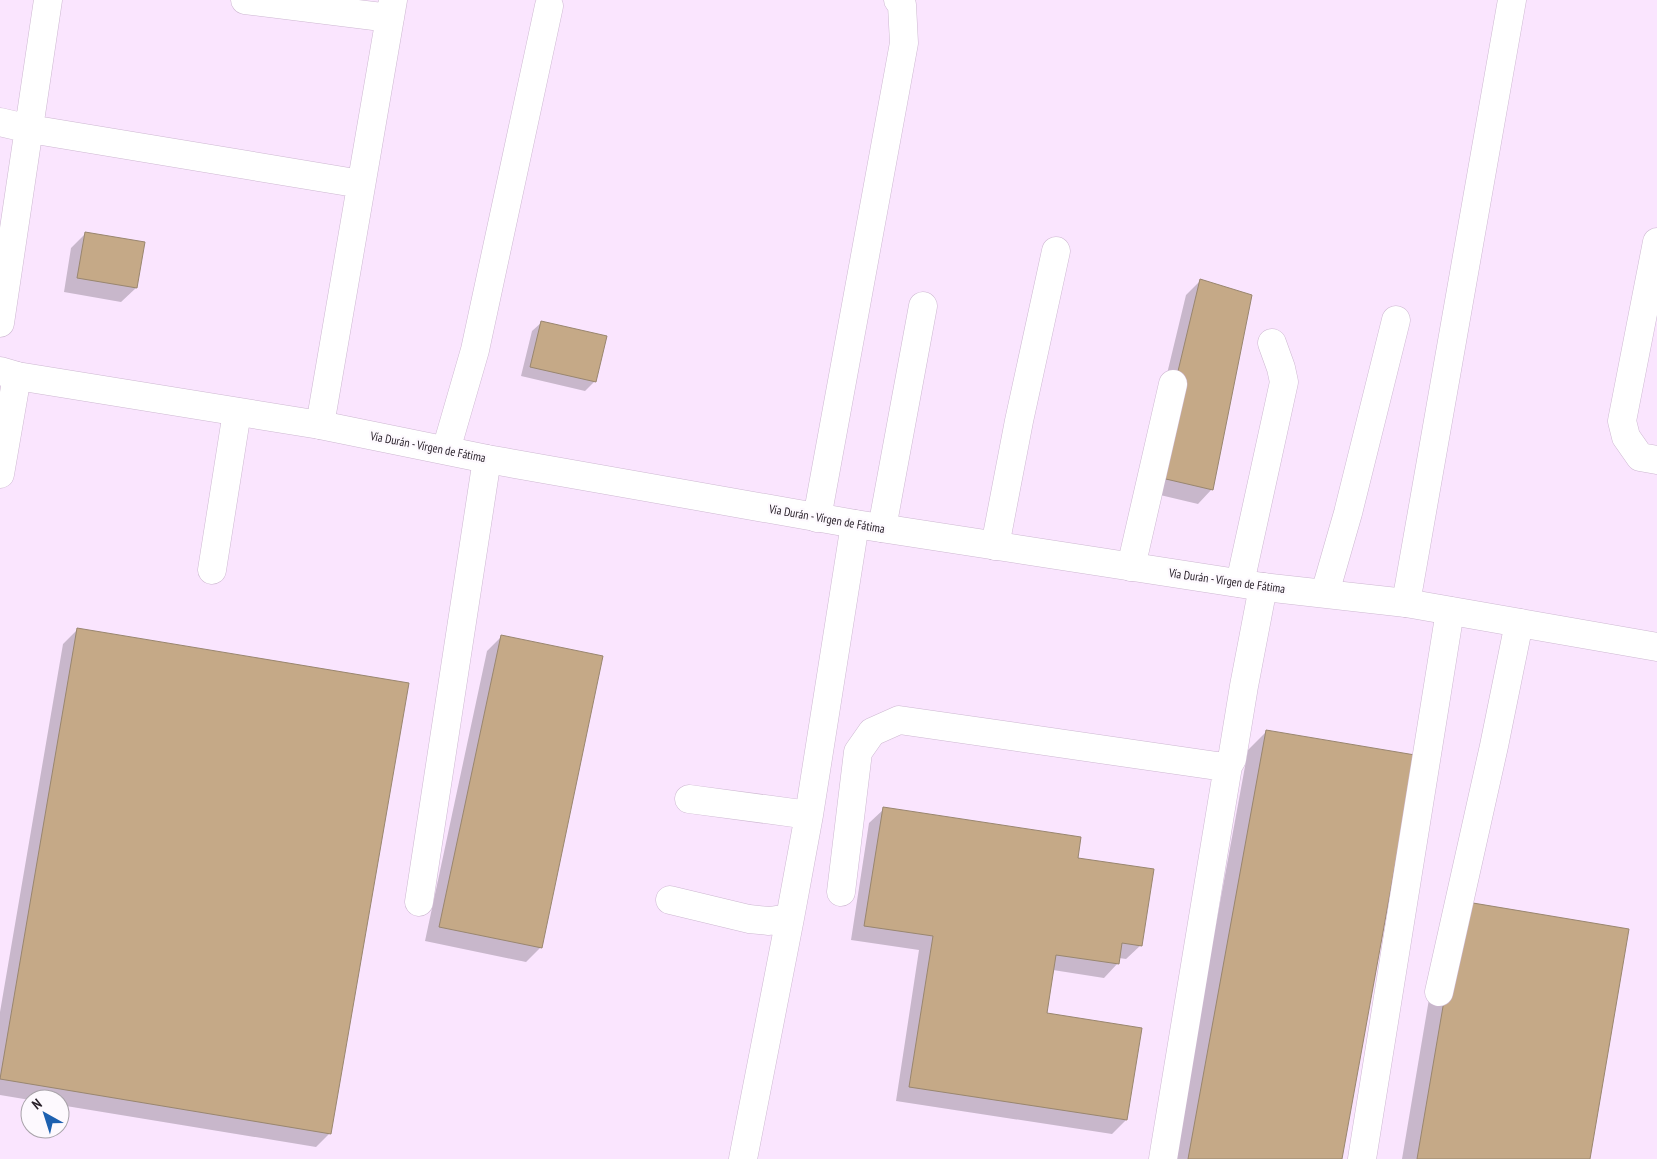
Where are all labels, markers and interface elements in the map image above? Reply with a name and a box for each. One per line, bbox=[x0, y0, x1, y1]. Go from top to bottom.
street label: Vía Durán - Vírgen de Fátima bbox=[368, 428, 487, 465]
street label: Vía Durán - Vírgen de Fátima bbox=[767, 501, 886, 536]
street label: Vía Durán - Vírgen de Fátima bbox=[1167, 565, 1286, 596]
north arrow bbox=[20, 1089, 70, 1139]
text: N bbox=[28, 1095, 45, 1113]

